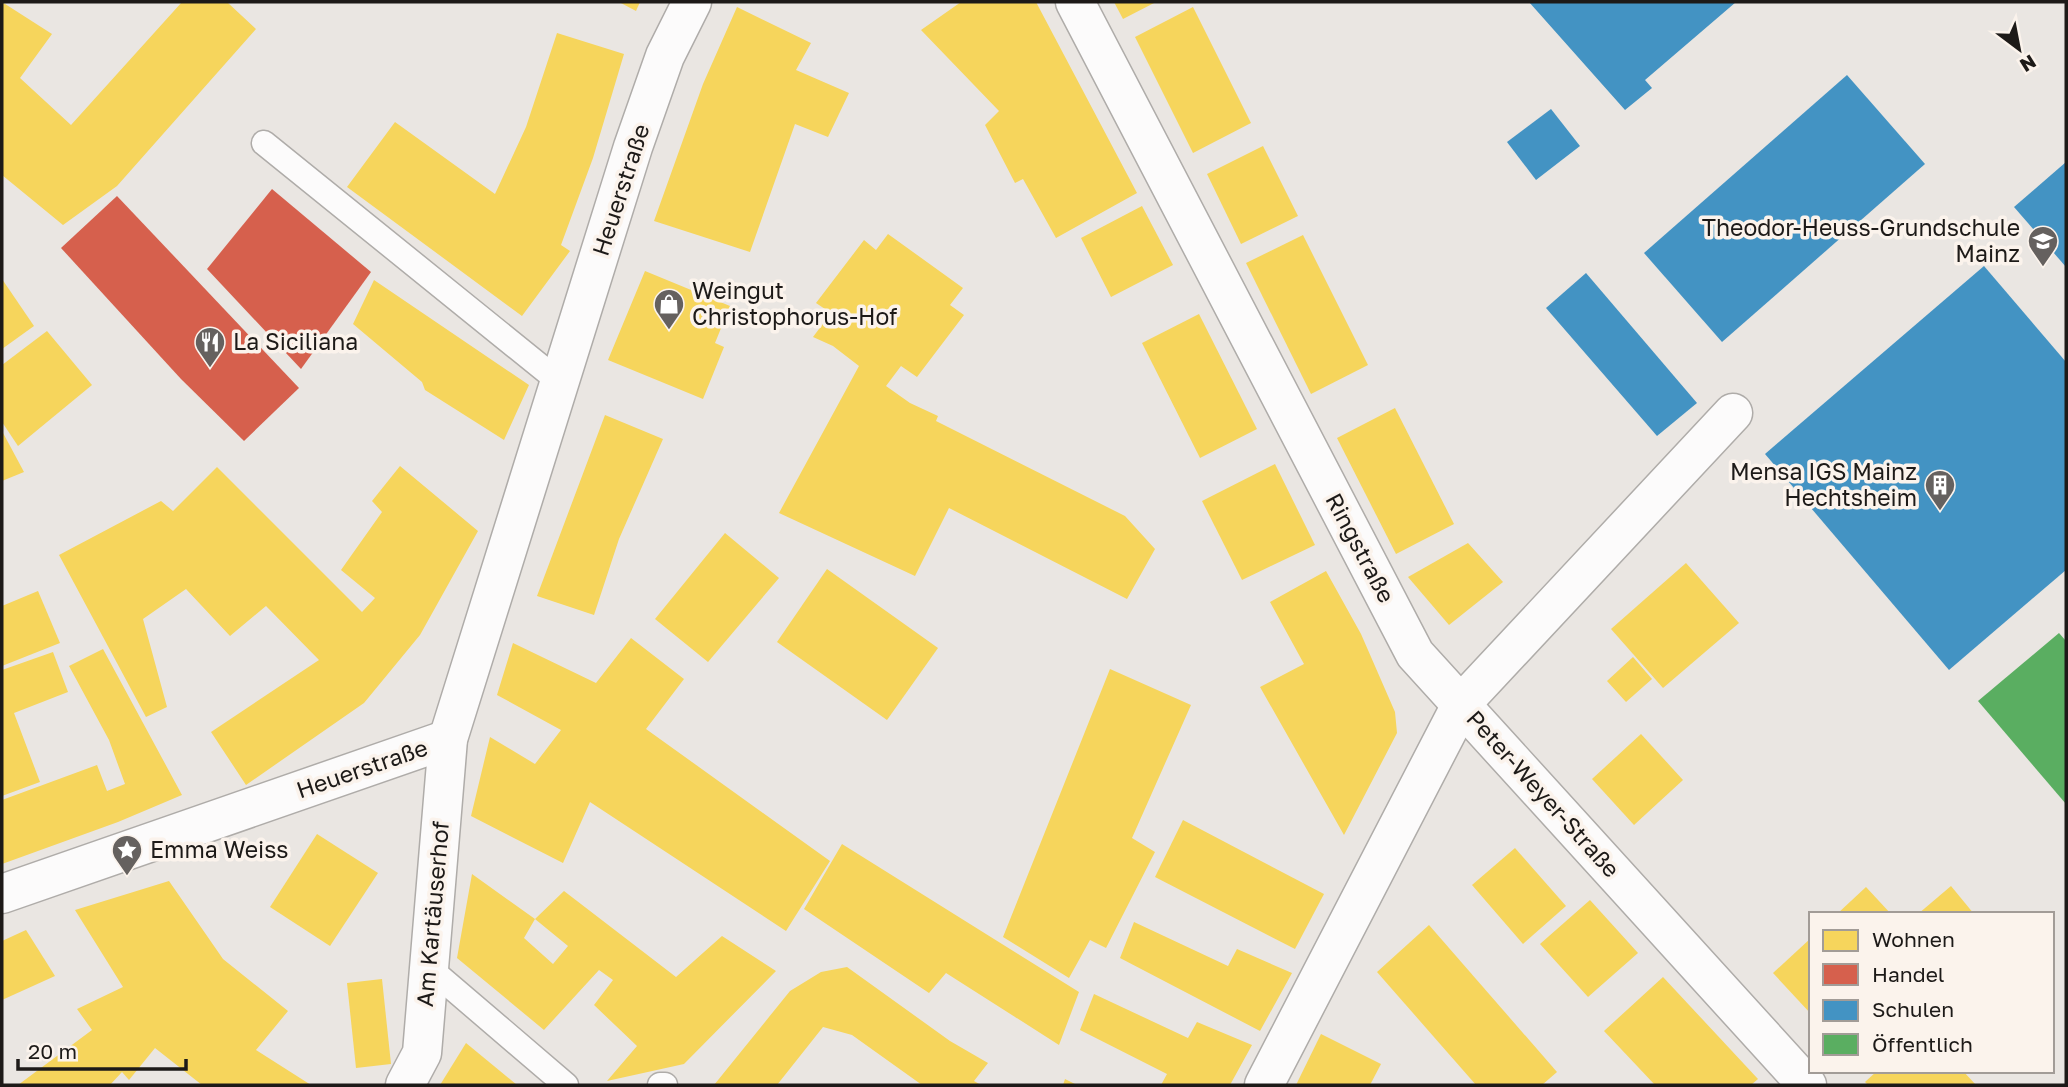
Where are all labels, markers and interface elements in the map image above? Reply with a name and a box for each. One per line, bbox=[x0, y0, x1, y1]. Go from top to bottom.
north arrow bbox=[1984, 14, 2054, 84]
text: N bbox=[2016, 50, 2040, 77]
street label: Heuerstraße bbox=[586, 120, 655, 259]
place label: Theodor-Heuss-Grundschule Mainz bbox=[1702, 213, 2020, 267]
school or university icon: Theodor-Heuss-Grundschule Mainz bbox=[2026, 224, 2060, 268]
place label: Weingut Christophorus-Hof bbox=[692, 276, 897, 330]
shop icon: Weingut Christophorus-Hof bbox=[652, 287, 686, 331]
restaurant icon: La Siciliana bbox=[193, 325, 227, 369]
place label: La Siciliana bbox=[233, 327, 358, 355]
place label: Mensa IGS Mainz Hechtsheim bbox=[1730, 457, 1917, 511]
building icon: Mensa IGS Mainz Hechtsheim bbox=[1923, 468, 1957, 512]
street label: Ringstraße bbox=[1320, 488, 1401, 607]
street label: Peter-Weyer-Straße bbox=[1461, 704, 1626, 883]
street label: Heuerstraße bbox=[292, 733, 431, 804]
street label: Am Kartäuserhof bbox=[410, 820, 454, 1008]
place icon: Emma Weiss bbox=[110, 833, 144, 877]
place label: Emma Weiss bbox=[150, 835, 289, 863]
legend bbox=[1809, 912, 2054, 1073]
text: Wohnen bbox=[1872, 926, 1955, 952]
text: Handel bbox=[1872, 961, 1945, 987]
text: Schulen bbox=[1872, 996, 1954, 1022]
scale bar bbox=[18, 1028, 186, 1072]
text: Öffentlich bbox=[1872, 1031, 1973, 1057]
text: 20 m bbox=[28, 1038, 77, 1064]

